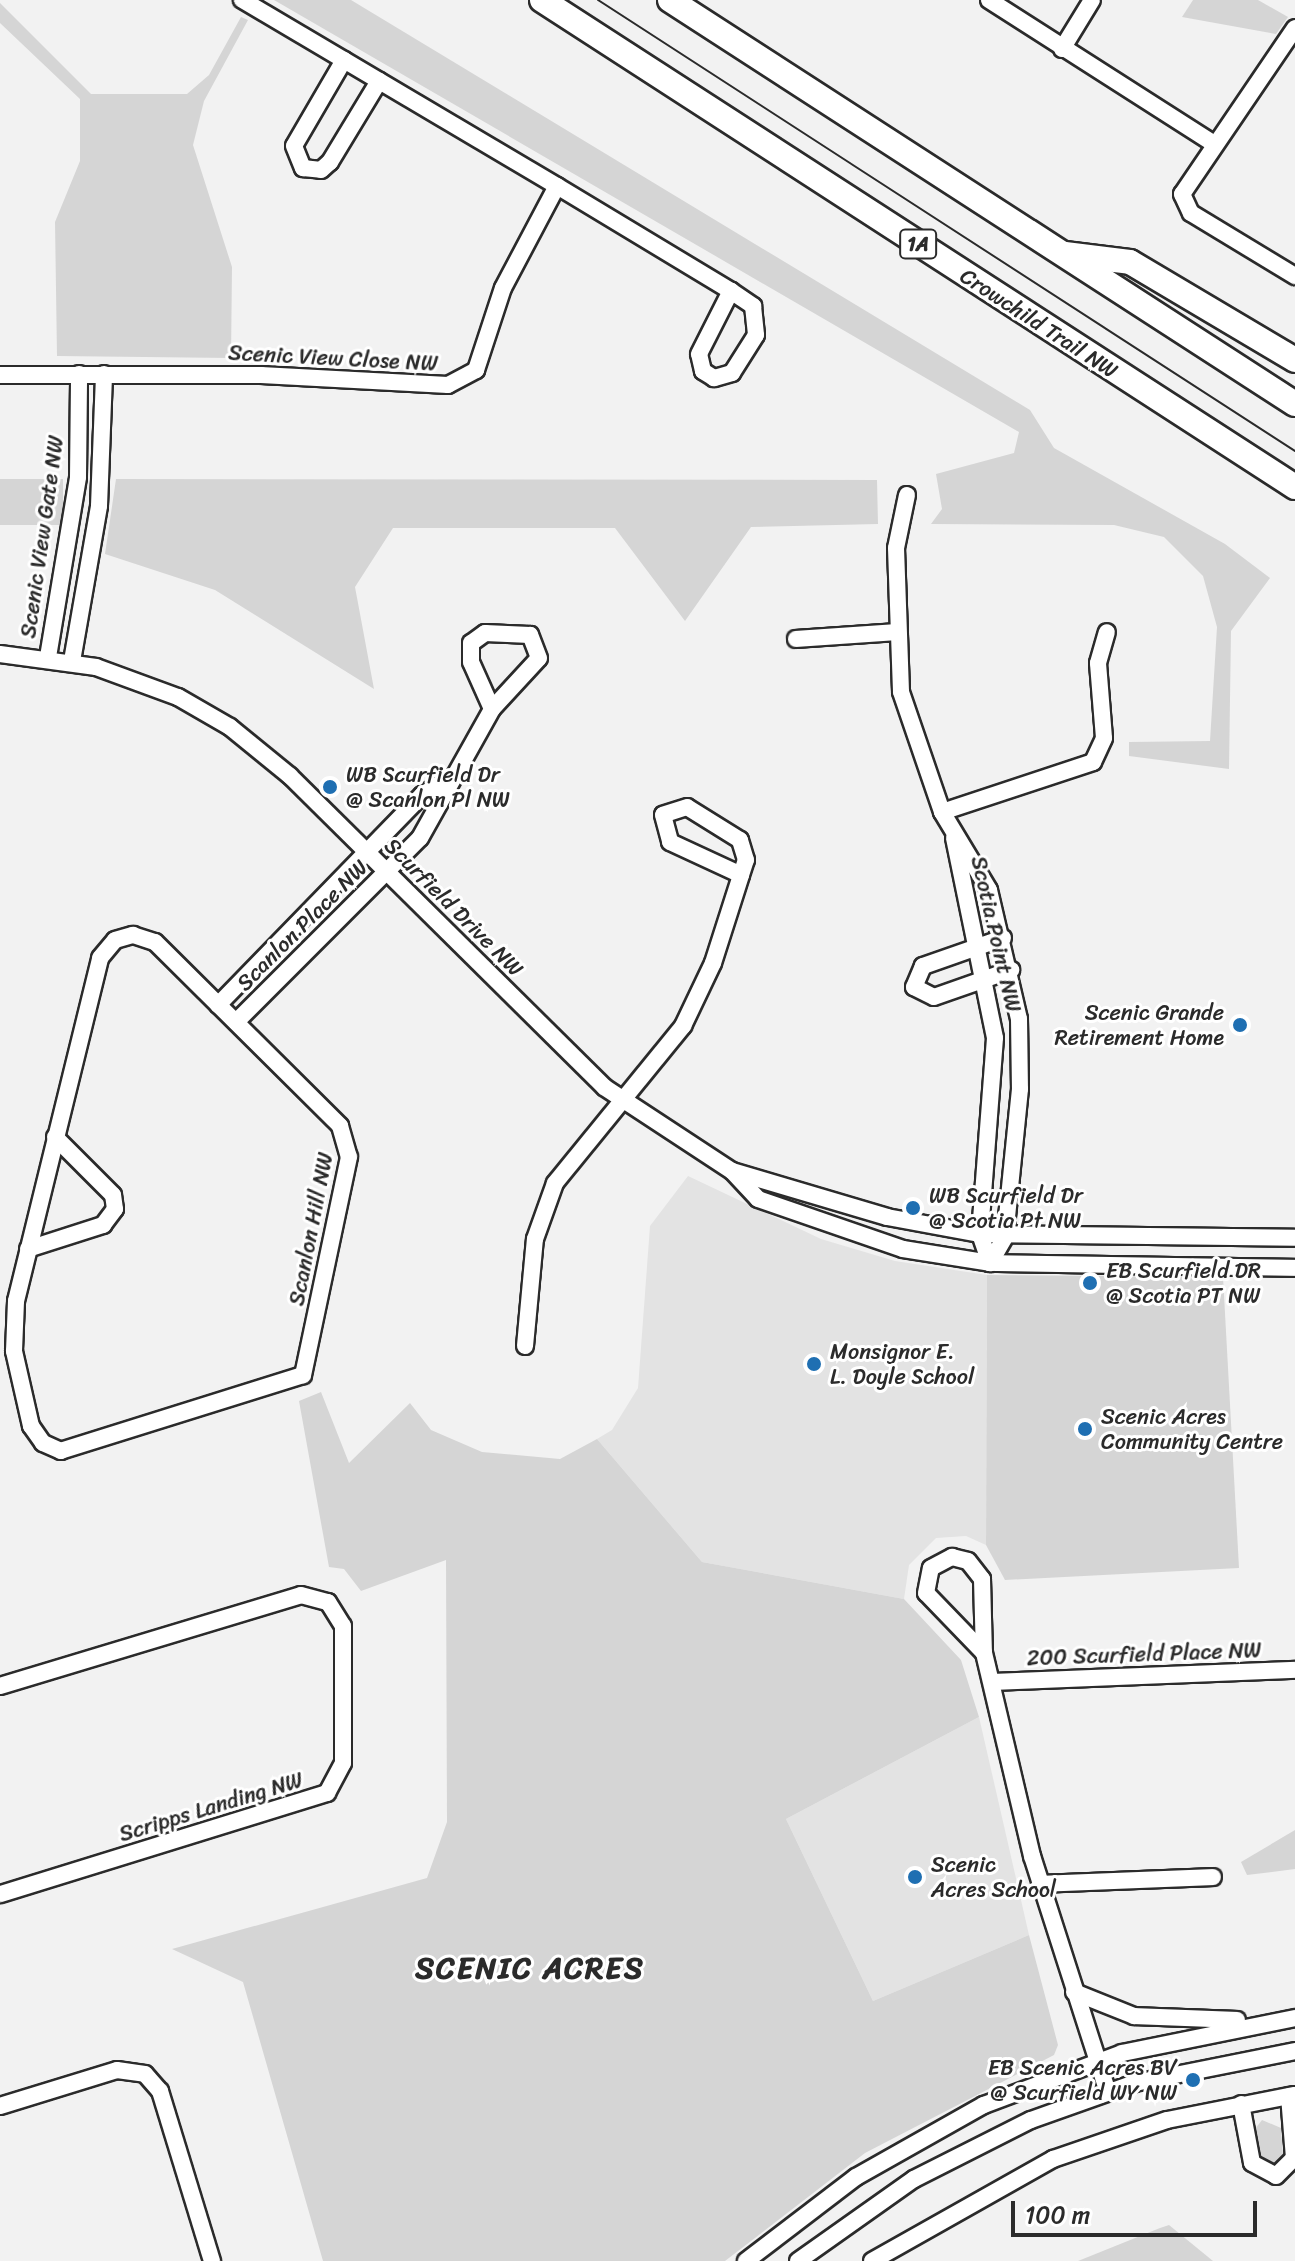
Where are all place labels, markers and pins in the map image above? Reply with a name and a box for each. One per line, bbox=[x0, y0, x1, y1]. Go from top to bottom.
place label: WB Scurfield Dr @ Scanlon Pl NW bbox=[346, 761, 509, 812]
marker: WB Scurfield Dr @ Scanlon Pl NW bbox=[321, 778, 339, 796]
place label: Scenic Grande Retirement Home bbox=[1054, 999, 1224, 1050]
marker: Scenic Grande Retirement Home bbox=[1231, 1016, 1249, 1034]
place label: WB Scurfield Dr @ Scotia Pt NW bbox=[929, 1182, 1085, 1234]
marker: WB Scurfield Dr @ Scotia Pt NW bbox=[904, 1199, 922, 1217]
place label: EB Scurfield DR @ Scotia PT NW bbox=[1106, 1257, 1261, 1308]
marker: EB Scurfield DR @ Scotia PT NW bbox=[1081, 1274, 1099, 1292]
place label: Monsignor E. L. Doyle School bbox=[830, 1338, 977, 1390]
marker: Monsignor E. L. Doyle School bbox=[805, 1355, 823, 1373]
place label: Scenic Acres Community Centre bbox=[1101, 1403, 1283, 1454]
marker: Scenic Acres Community Centre bbox=[1076, 1420, 1094, 1438]
place label: Scenic Acres School bbox=[931, 1851, 1056, 1902]
marker: Scenic Acres School bbox=[906, 1868, 924, 1886]
place label: EB Scenic Acres BV @ Scurfield WY NW bbox=[987, 2054, 1177, 2106]
marker: EB Scenic Acres BV @ Scurfield WY NW bbox=[1184, 2071, 1202, 2089]

